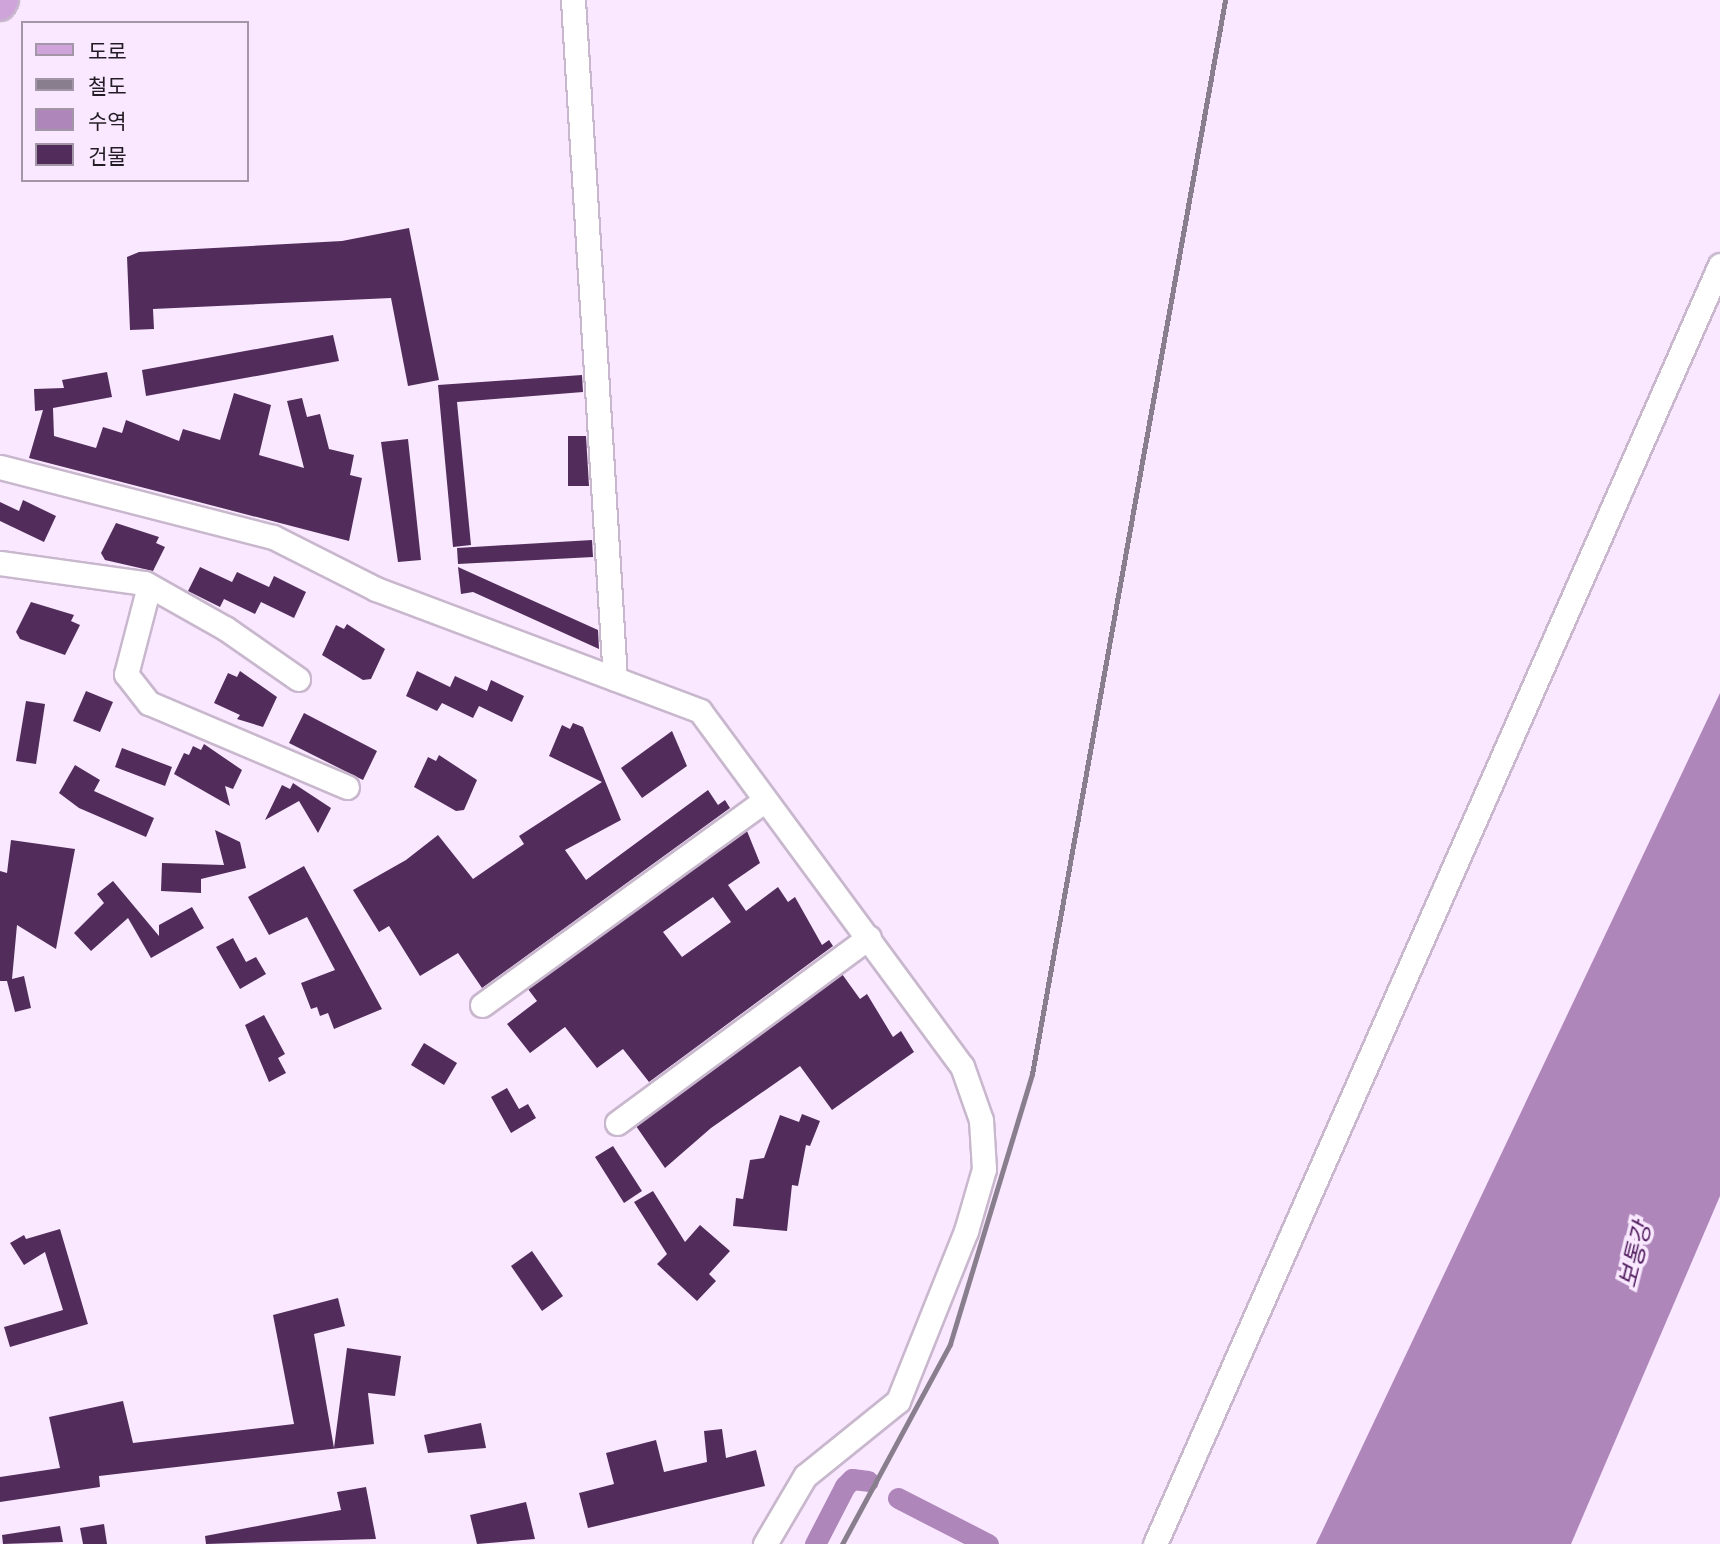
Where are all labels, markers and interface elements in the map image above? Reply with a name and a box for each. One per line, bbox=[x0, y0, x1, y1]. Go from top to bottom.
legend bbox=[21, 21, 248, 182]
text: 도로 bbox=[88, 39, 127, 63]
text: 철도 bbox=[88, 74, 127, 98]
text: 수역 bbox=[88, 109, 127, 133]
text: 건물 bbox=[88, 144, 127, 168]
water label: 보통강 bbox=[1613, 1219, 1657, 1291]

